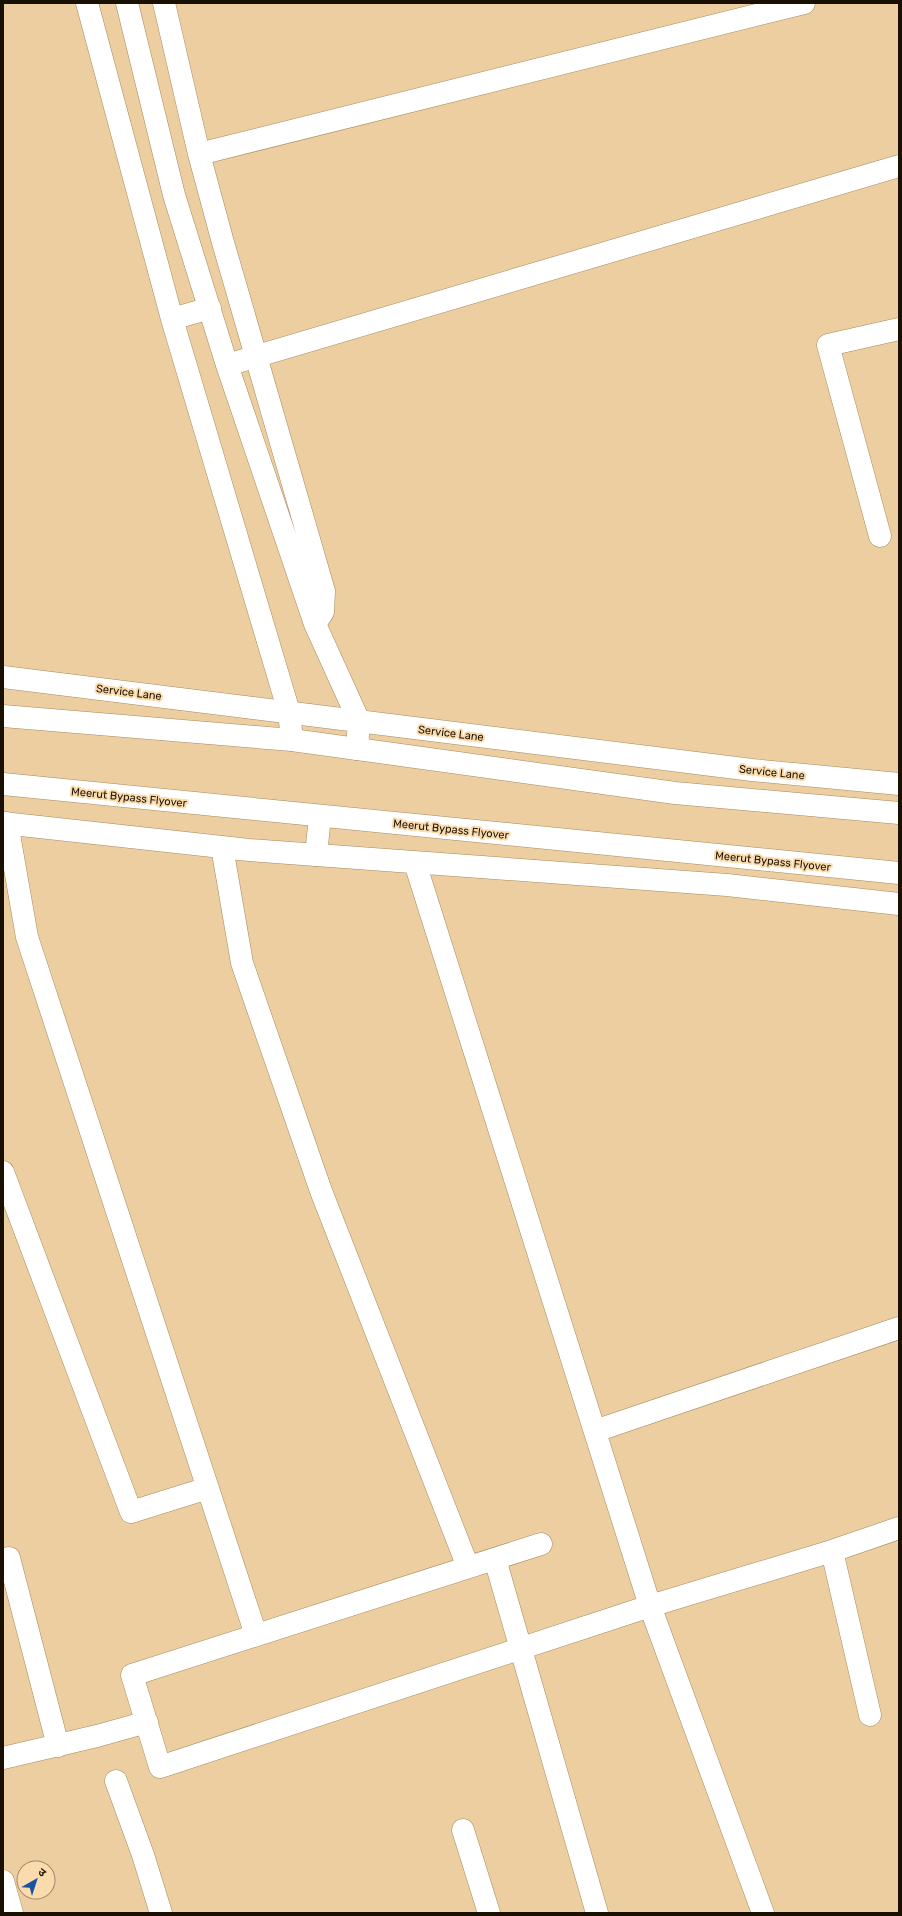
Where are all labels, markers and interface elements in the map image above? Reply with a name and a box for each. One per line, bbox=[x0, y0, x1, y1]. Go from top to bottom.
street label: Service Lane bbox=[95, 682, 162, 703]
street label: Service Lane bbox=[417, 723, 484, 744]
street label: Service Lane bbox=[738, 763, 805, 782]
street label: Meerut Bypass Flyover bbox=[71, 785, 188, 810]
street label: Meerut Bypass Flyover bbox=[393, 817, 510, 842]
street label: Meerut Bypass Flyover bbox=[715, 849, 832, 874]
north arrow bbox=[16, 1860, 56, 1900]
text: उ bbox=[35, 1866, 49, 1880]

